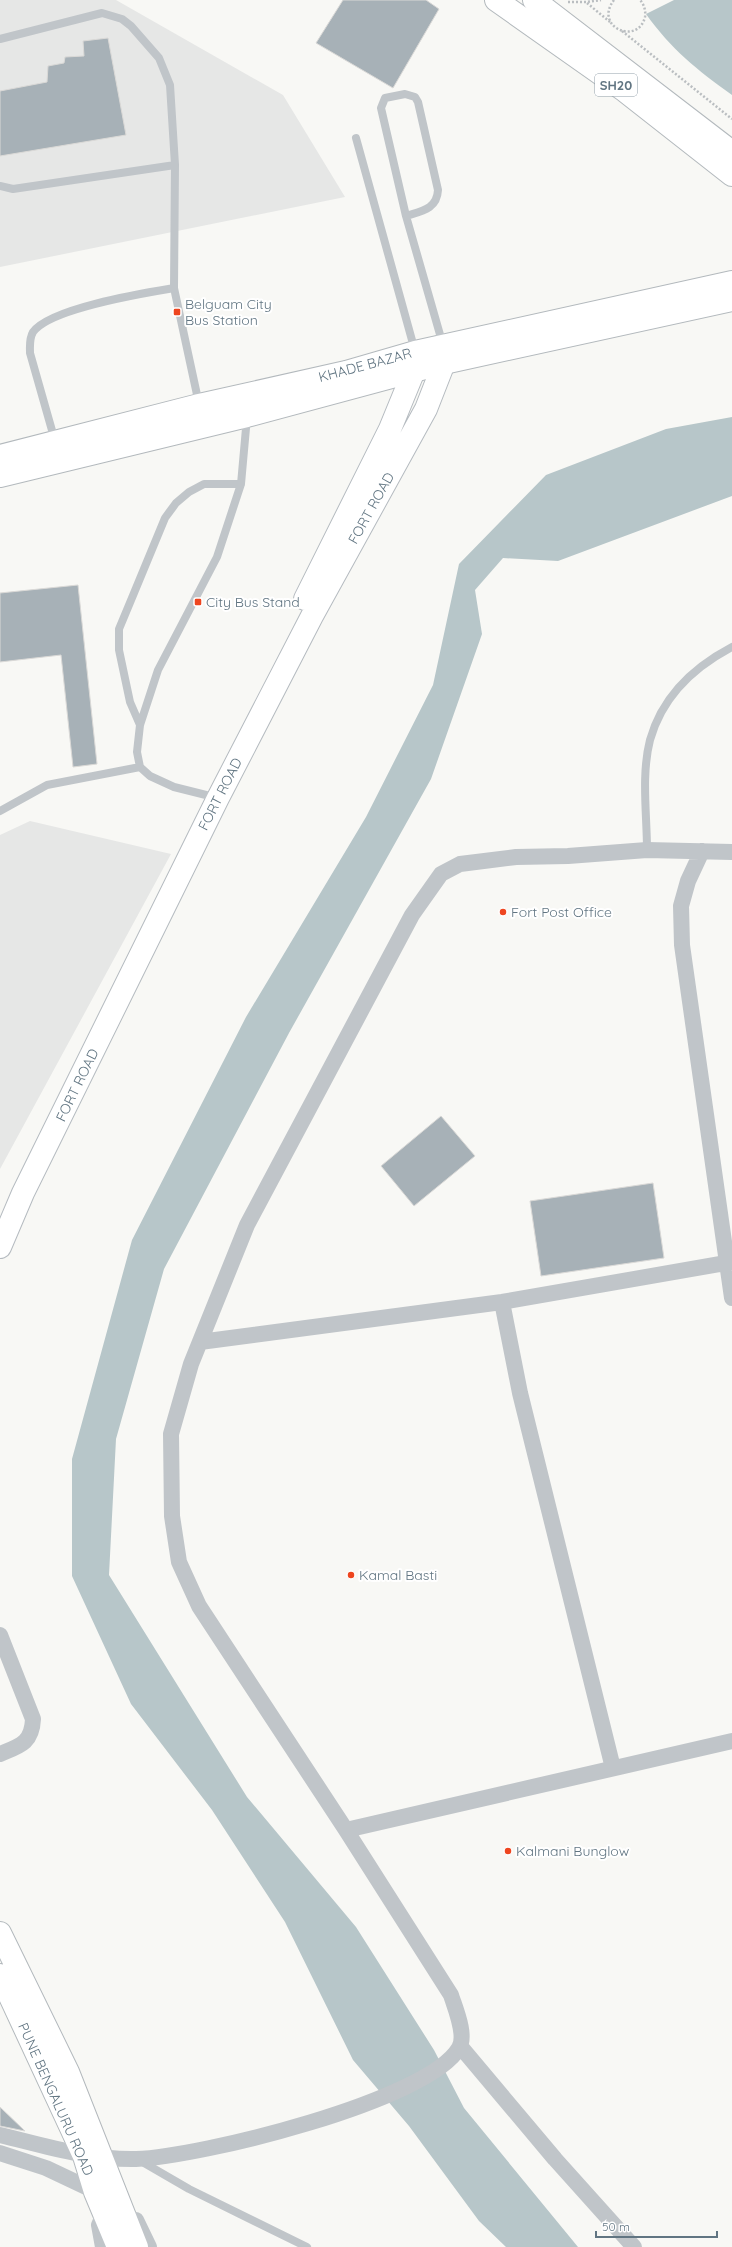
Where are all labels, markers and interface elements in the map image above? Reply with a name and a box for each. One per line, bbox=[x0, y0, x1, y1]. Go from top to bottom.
road number: SH20 bbox=[595, 74, 637, 96]
place label: Belguam City Bus Station bbox=[185, 295, 272, 329]
marker: Belguam City Bus Station bbox=[172, 307, 182, 317]
street label: KHADE BAZAR bbox=[316, 344, 414, 386]
street label: FORT ROAD bbox=[344, 469, 398, 547]
place label: City Bus Stand bbox=[206, 593, 300, 611]
marker: City Bus Stand bbox=[193, 597, 203, 607]
street label: FORT ROAD bbox=[194, 755, 246, 833]
place label: Fort Post Office bbox=[511, 903, 612, 921]
marker: Fort Post Office bbox=[498, 907, 508, 917]
street label: FORT ROAD bbox=[52, 1046, 102, 1124]
place label: Kamal Basti bbox=[359, 1566, 437, 1584]
marker: Kamal Basti bbox=[346, 1570, 356, 1580]
place label: Kalmani Bunglow bbox=[516, 1842, 630, 1860]
marker: Kalmani Bunglow bbox=[503, 1846, 513, 1856]
street label: PUNE BENGALURU ROAD bbox=[14, 2020, 98, 2178]
scale bar bbox=[596, 2213, 717, 2239]
text: 50 m bbox=[602, 2219, 630, 2234]

